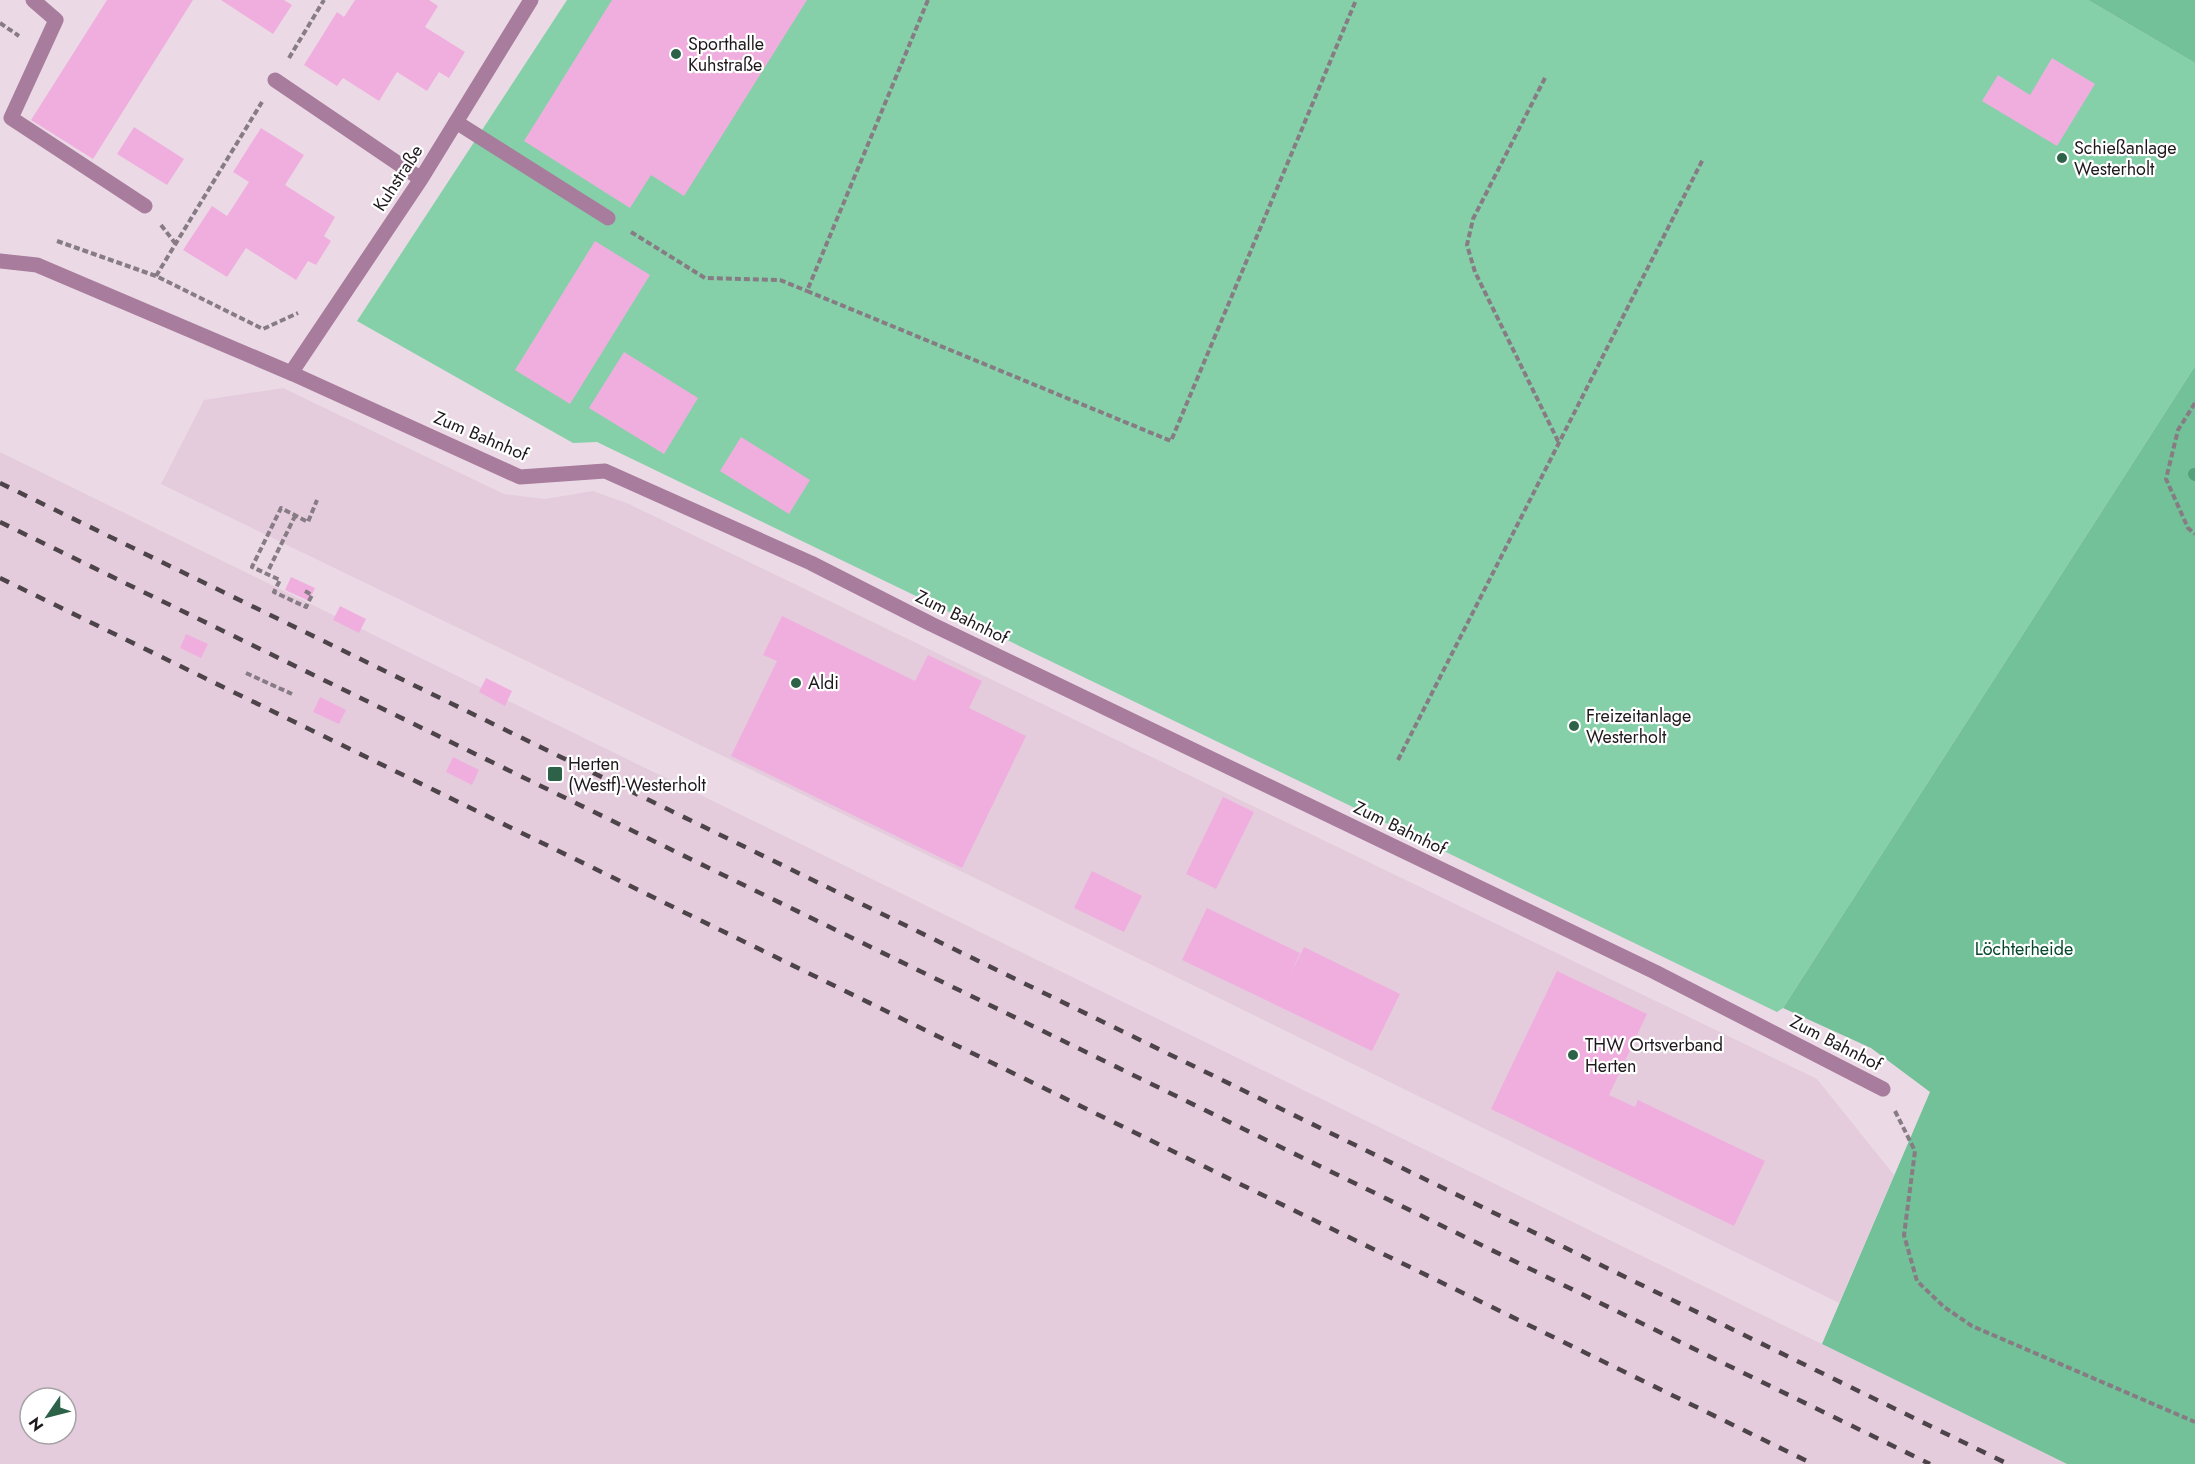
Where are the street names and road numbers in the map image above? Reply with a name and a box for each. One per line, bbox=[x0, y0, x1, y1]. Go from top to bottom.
street label: Kuhstraße bbox=[367, 140, 429, 216]
street label: Zum Bahnhof bbox=[430, 404, 533, 468]
street label: Zum Bahnhof bbox=[911, 583, 1013, 651]
street label: Zum Bahnhof bbox=[1349, 794, 1451, 862]
street label: Zum Bahnhof bbox=[1785, 1009, 1887, 1078]

